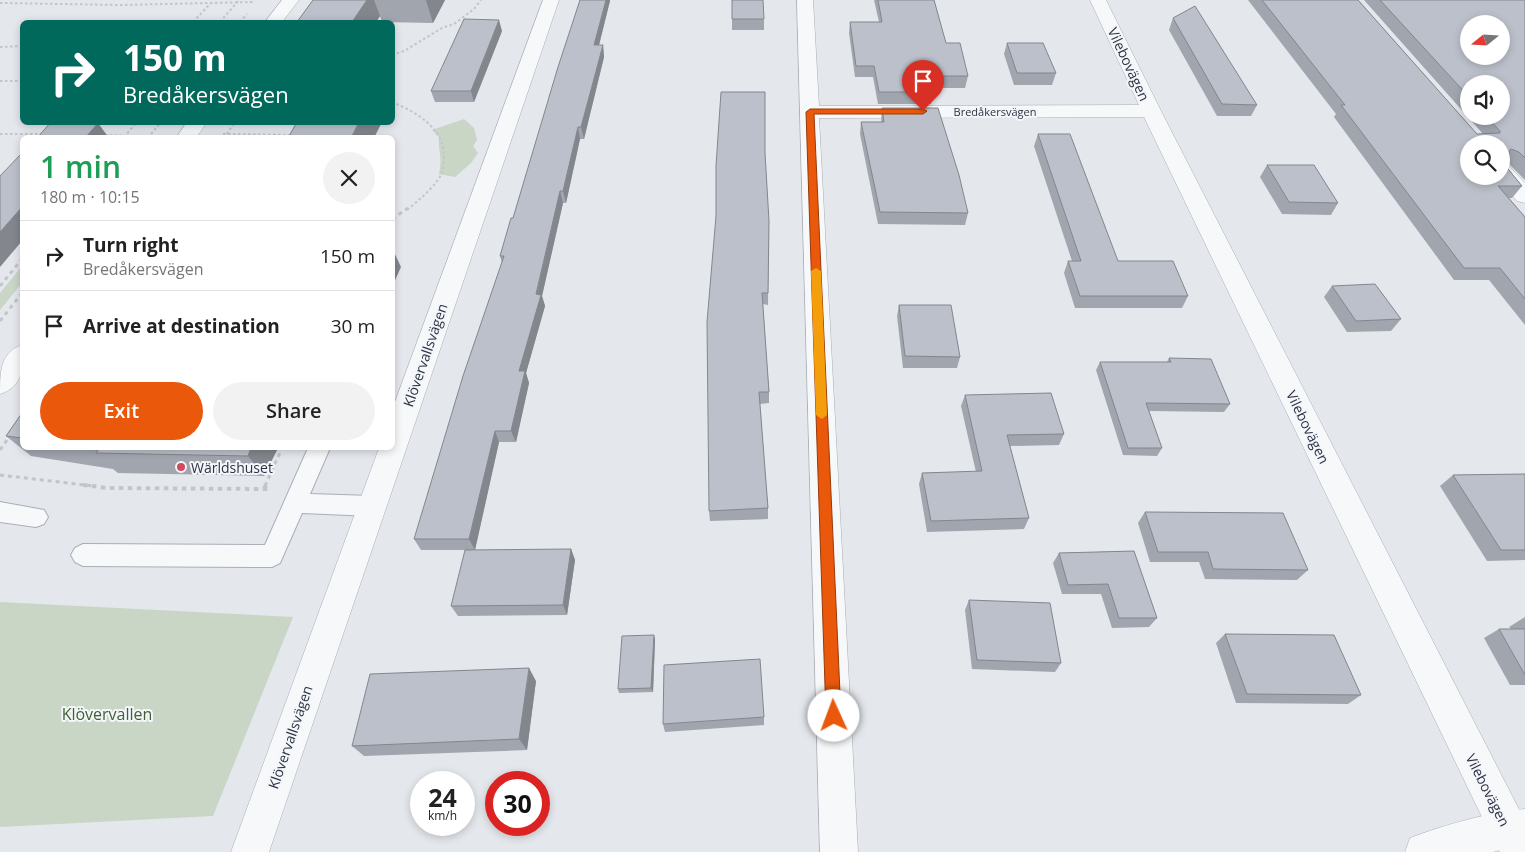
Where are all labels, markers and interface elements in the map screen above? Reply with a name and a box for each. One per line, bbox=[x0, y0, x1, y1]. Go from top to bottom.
north arrow bbox=[1460, 15, 1510, 65]
map controls bbox=[1460, 15, 1510, 185]
street label: Vilebovägen bbox=[1104, 24, 1154, 104]
text: 150 m bbox=[123, 34, 227, 81]
icon: right bbox=[40, 40, 105, 105]
pin bbox=[902, 60, 944, 111]
icon: arrive bbox=[909, 67, 937, 95]
button: sound bbox=[1460, 75, 1510, 125]
text: Bredåkersvägen bbox=[123, 79, 289, 109]
street label: Bredåkersvägen bbox=[954, 104, 1036, 119]
button: search bbox=[1460, 135, 1510, 185]
text: 1 min bbox=[40, 146, 121, 187]
button: close bbox=[323, 152, 375, 204]
text: 180 m · 10:15 bbox=[40, 186, 140, 208]
text: Turn right bbox=[83, 232, 178, 258]
icon: right bbox=[40, 242, 68, 270]
text: 150 m bbox=[320, 243, 375, 269]
text: Bredåkersvägen bbox=[83, 258, 203, 280]
street label: Klövervallsvägen bbox=[398, 301, 452, 409]
icon: arrive bbox=[40, 312, 68, 340]
text: Arrive at destination bbox=[83, 313, 280, 339]
text: 30 m bbox=[331, 313, 375, 339]
button: Exit bbox=[40, 382, 203, 440]
button: Share bbox=[213, 382, 375, 440]
street label: Vilebovägen bbox=[1282, 387, 1334, 467]
place label: Wärldshuset bbox=[191, 458, 273, 477]
marker: Wärldshuset bbox=[175, 461, 187, 473]
street label: Klövervallsvägen bbox=[263, 683, 317, 791]
position arrow bbox=[807, 689, 859, 741]
park label: Klövervallen bbox=[62, 703, 152, 725]
street label: Vilebovägen bbox=[1462, 750, 1514, 830]
speed limit sign: 30 bbox=[485, 771, 550, 836]
text: 24 bbox=[428, 780, 457, 814]
text: km/h bbox=[428, 807, 457, 824]

